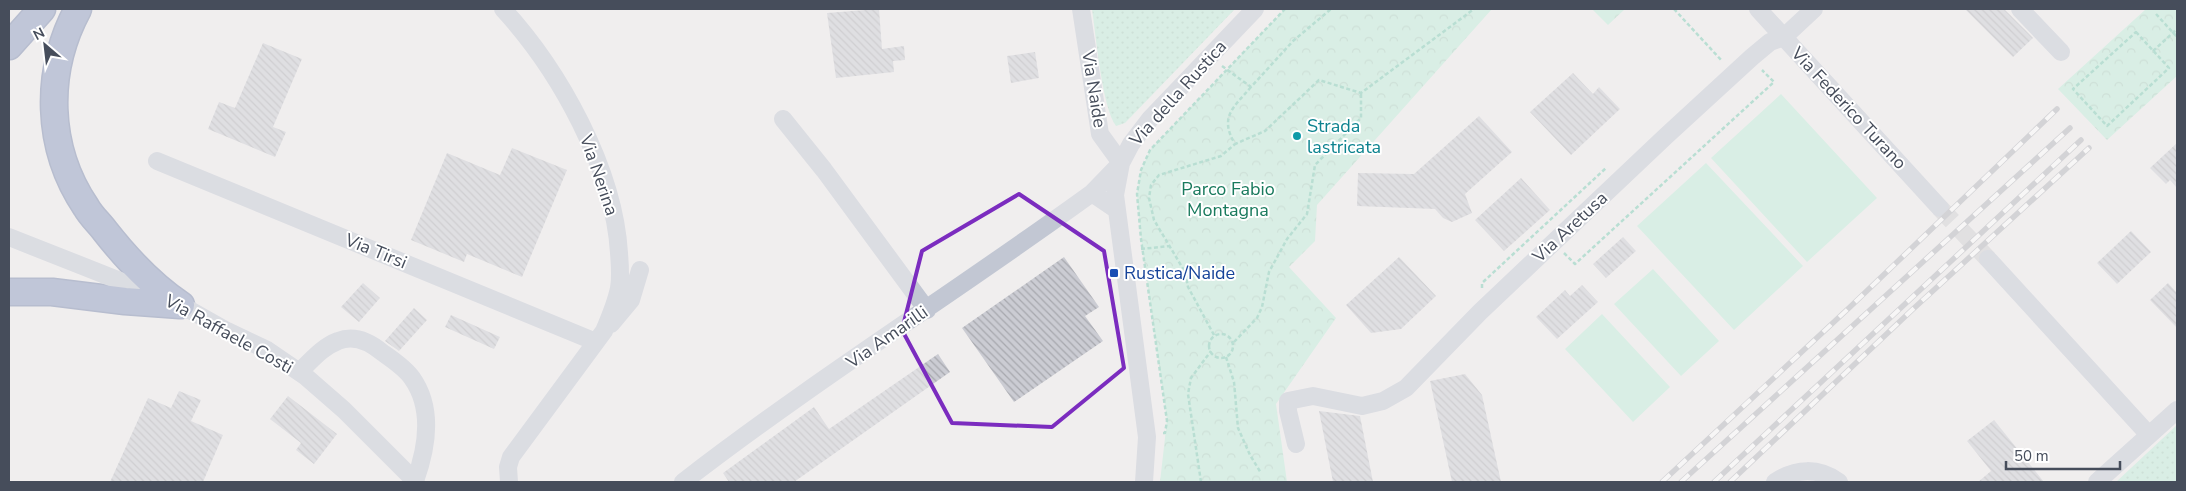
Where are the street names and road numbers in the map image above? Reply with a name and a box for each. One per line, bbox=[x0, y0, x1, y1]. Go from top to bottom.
street label: Via della Rustica bbox=[1123, 35, 1232, 152]
street label: Via Federico Turano bbox=[1785, 41, 1912, 174]
street label: Via Naide bbox=[1076, 48, 1112, 129]
street label: Via Nerina bbox=[574, 130, 624, 219]
street label: Via Aretusa bbox=[1527, 186, 1613, 269]
street label: Via Tirsi bbox=[340, 227, 411, 274]
street label: Via Raffaele Costi bbox=[160, 288, 297, 379]
street label: Via Amarilli bbox=[841, 300, 932, 374]

